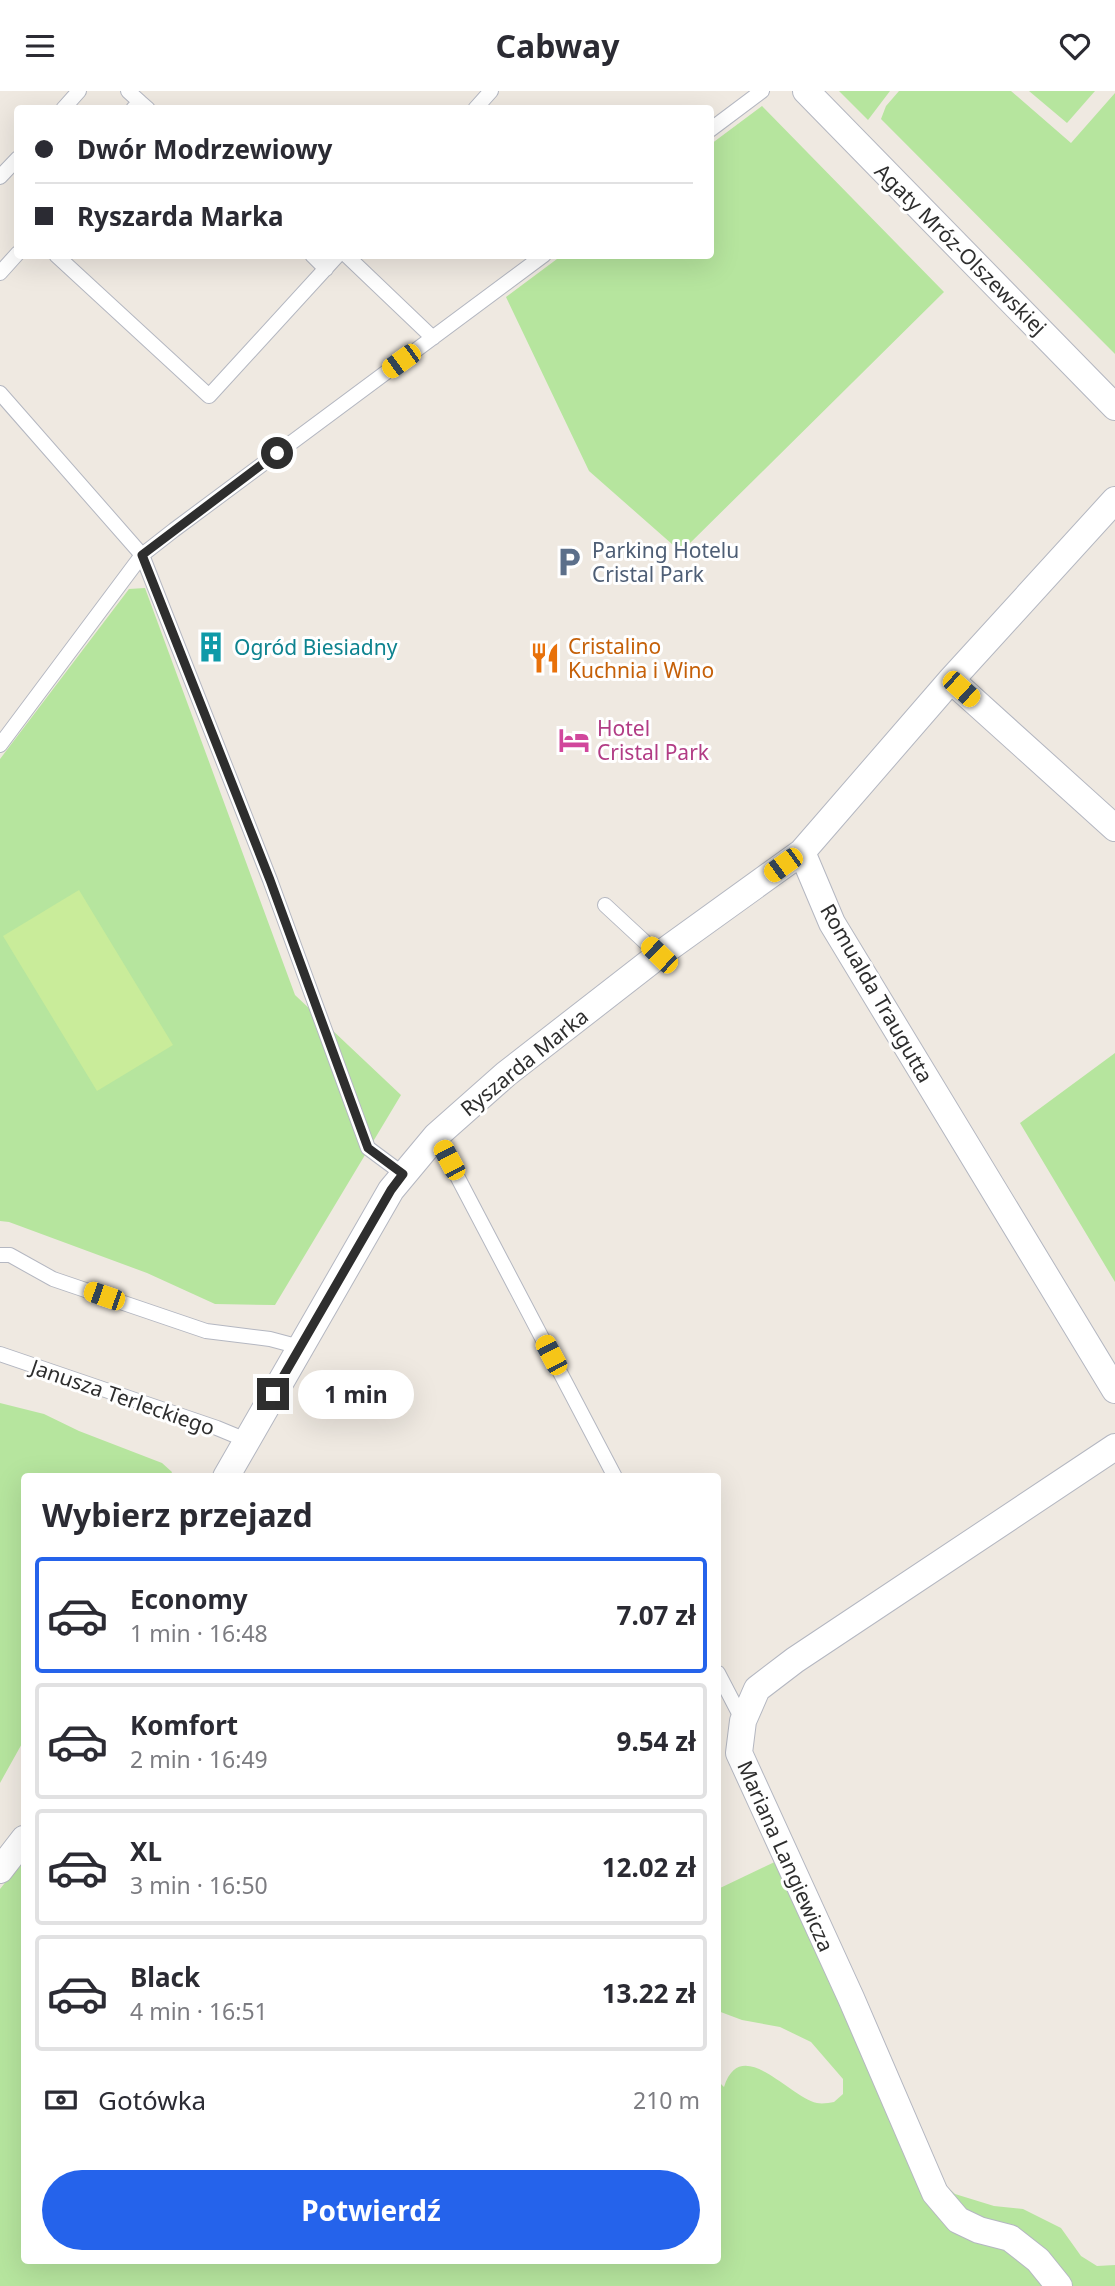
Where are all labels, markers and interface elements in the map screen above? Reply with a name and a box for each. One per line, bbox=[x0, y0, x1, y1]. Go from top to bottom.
text: Cabway bbox=[495, 24, 620, 67]
icon: menu bbox=[21, 27, 59, 65]
icon: heart bbox=[1056, 27, 1094, 65]
text: Dwór Modrzewiowy bbox=[77, 131, 332, 167]
street label: Agaty Mróz-Olszewskiej bbox=[869, 157, 1053, 341]
text: Ryszarda Marka bbox=[77, 198, 284, 234]
car bbox=[378, 340, 425, 382]
route start bbox=[261, 437, 293, 469]
place label: Parking Hotelu Cristal Park bbox=[592, 536, 739, 588]
parking icon: Parking Hotelu Cristal Park bbox=[552, 545, 586, 579]
building icon: Ogród Biesiadny bbox=[194, 630, 228, 664]
place label: Cristalino Kuchnia i Wino bbox=[568, 632, 714, 684]
place label: Ogród Biesiadny bbox=[234, 633, 398, 661]
restaurant icon: Cristalino Kuchnia i Wino bbox=[528, 641, 562, 675]
car bbox=[939, 667, 984, 711]
place label: Hotel Cristal Park bbox=[597, 714, 710, 766]
hotel icon: Hotel Cristal Park bbox=[557, 723, 591, 757]
car bbox=[760, 844, 807, 886]
street label: Romualda Traugutta bbox=[814, 898, 940, 1088]
car bbox=[637, 933, 682, 977]
street label: Ryszarda Marka bbox=[454, 1002, 594, 1122]
car bbox=[430, 1137, 469, 1183]
car bbox=[81, 1279, 128, 1313]
car bbox=[532, 1332, 571, 1378]
street label: Janusza Terleckiego bbox=[25, 1352, 219, 1442]
callout: 1 min bbox=[298, 1369, 413, 1419]
route end bbox=[257, 1378, 289, 1410]
text: 1 min bbox=[324, 1378, 388, 1410]
text: Wybierz przejazd bbox=[42, 1493, 313, 1536]
text: Economy bbox=[130, 1581, 248, 1617]
icon: car bbox=[46, 1584, 109, 1647]
text: 7.07 zł bbox=[617, 1597, 696, 1633]
text: 1 min · 16:48 bbox=[130, 1617, 268, 1649]
text: Komfort bbox=[130, 1707, 238, 1743]
icon: car bbox=[46, 1710, 109, 1773]
text: 9.54 zł bbox=[617, 1723, 696, 1759]
text: 2 min · 16:49 bbox=[130, 1743, 268, 1775]
street label: Mariana Langiewicza bbox=[731, 1756, 841, 1956]
text: XL bbox=[130, 1833, 162, 1869]
icon: car bbox=[46, 1836, 109, 1899]
text: 12.02 zł bbox=[602, 1849, 696, 1885]
text: 3 min · 16:50 bbox=[130, 1869, 268, 1901]
text: Black bbox=[130, 1959, 200, 1995]
icon: car bbox=[46, 1962, 109, 2025]
text: 13.22 zł bbox=[602, 1975, 696, 2011]
text: 4 min · 16:51 bbox=[130, 1995, 268, 2027]
icon: cash bbox=[42, 2081, 80, 2119]
text: Gotówka bbox=[98, 2082, 206, 2118]
text: 210 m bbox=[633, 2084, 700, 2116]
button: Potwierdź bbox=[42, 2170, 700, 2250]

